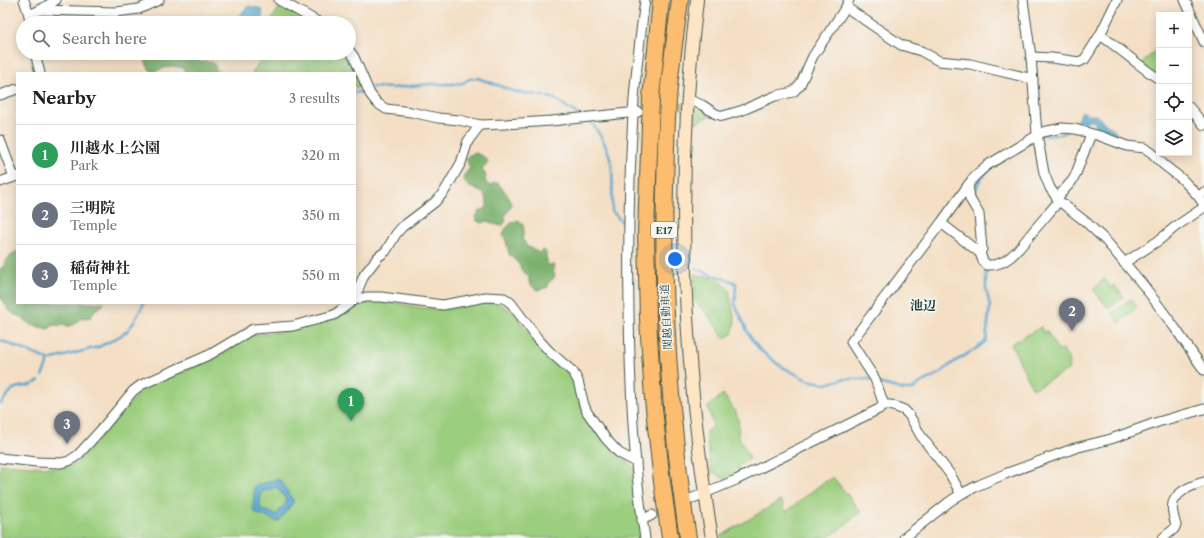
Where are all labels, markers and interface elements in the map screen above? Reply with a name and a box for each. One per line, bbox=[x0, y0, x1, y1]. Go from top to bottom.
map controls bbox=[1156, 12, 1192, 156]
button: + bbox=[1156, 12, 1192, 48]
search box bbox=[16, 16, 356, 60]
icon: search bbox=[30, 27, 52, 49]
text: Search here bbox=[62, 29, 147, 48]
button: − bbox=[1156, 48, 1192, 84]
button: locate bbox=[1156, 84, 1192, 120]
text: Nearby bbox=[32, 88, 96, 108]
text: 3 results bbox=[289, 90, 340, 106]
button: layers bbox=[1156, 120, 1192, 156]
text: 川越水上公園 bbox=[70, 138, 160, 157]
text: 1 bbox=[42, 147, 48, 163]
text: 320 m bbox=[302, 147, 340, 163]
text: Park bbox=[70, 157, 98, 173]
text: 三明院 bbox=[70, 198, 115, 217]
text: 2 bbox=[41, 207, 49, 223]
text: 350 m bbox=[302, 207, 340, 223]
text: Temple bbox=[70, 217, 117, 233]
road number: E17 bbox=[651, 222, 677, 238]
your location bbox=[665, 249, 685, 269]
text: 稲荷神社 bbox=[70, 258, 130, 277]
text: 3 bbox=[41, 267, 49, 283]
text: 550 m bbox=[302, 267, 340, 283]
text: Temple bbox=[70, 277, 117, 293]
street label: 関越自動車道 bbox=[657, 284, 675, 350]
district label: 池辺 bbox=[910, 297, 936, 313]
pin: 2 bbox=[1059, 298, 1085, 331]
pin: 1 bbox=[338, 388, 364, 421]
pin: 3 bbox=[54, 411, 80, 444]

